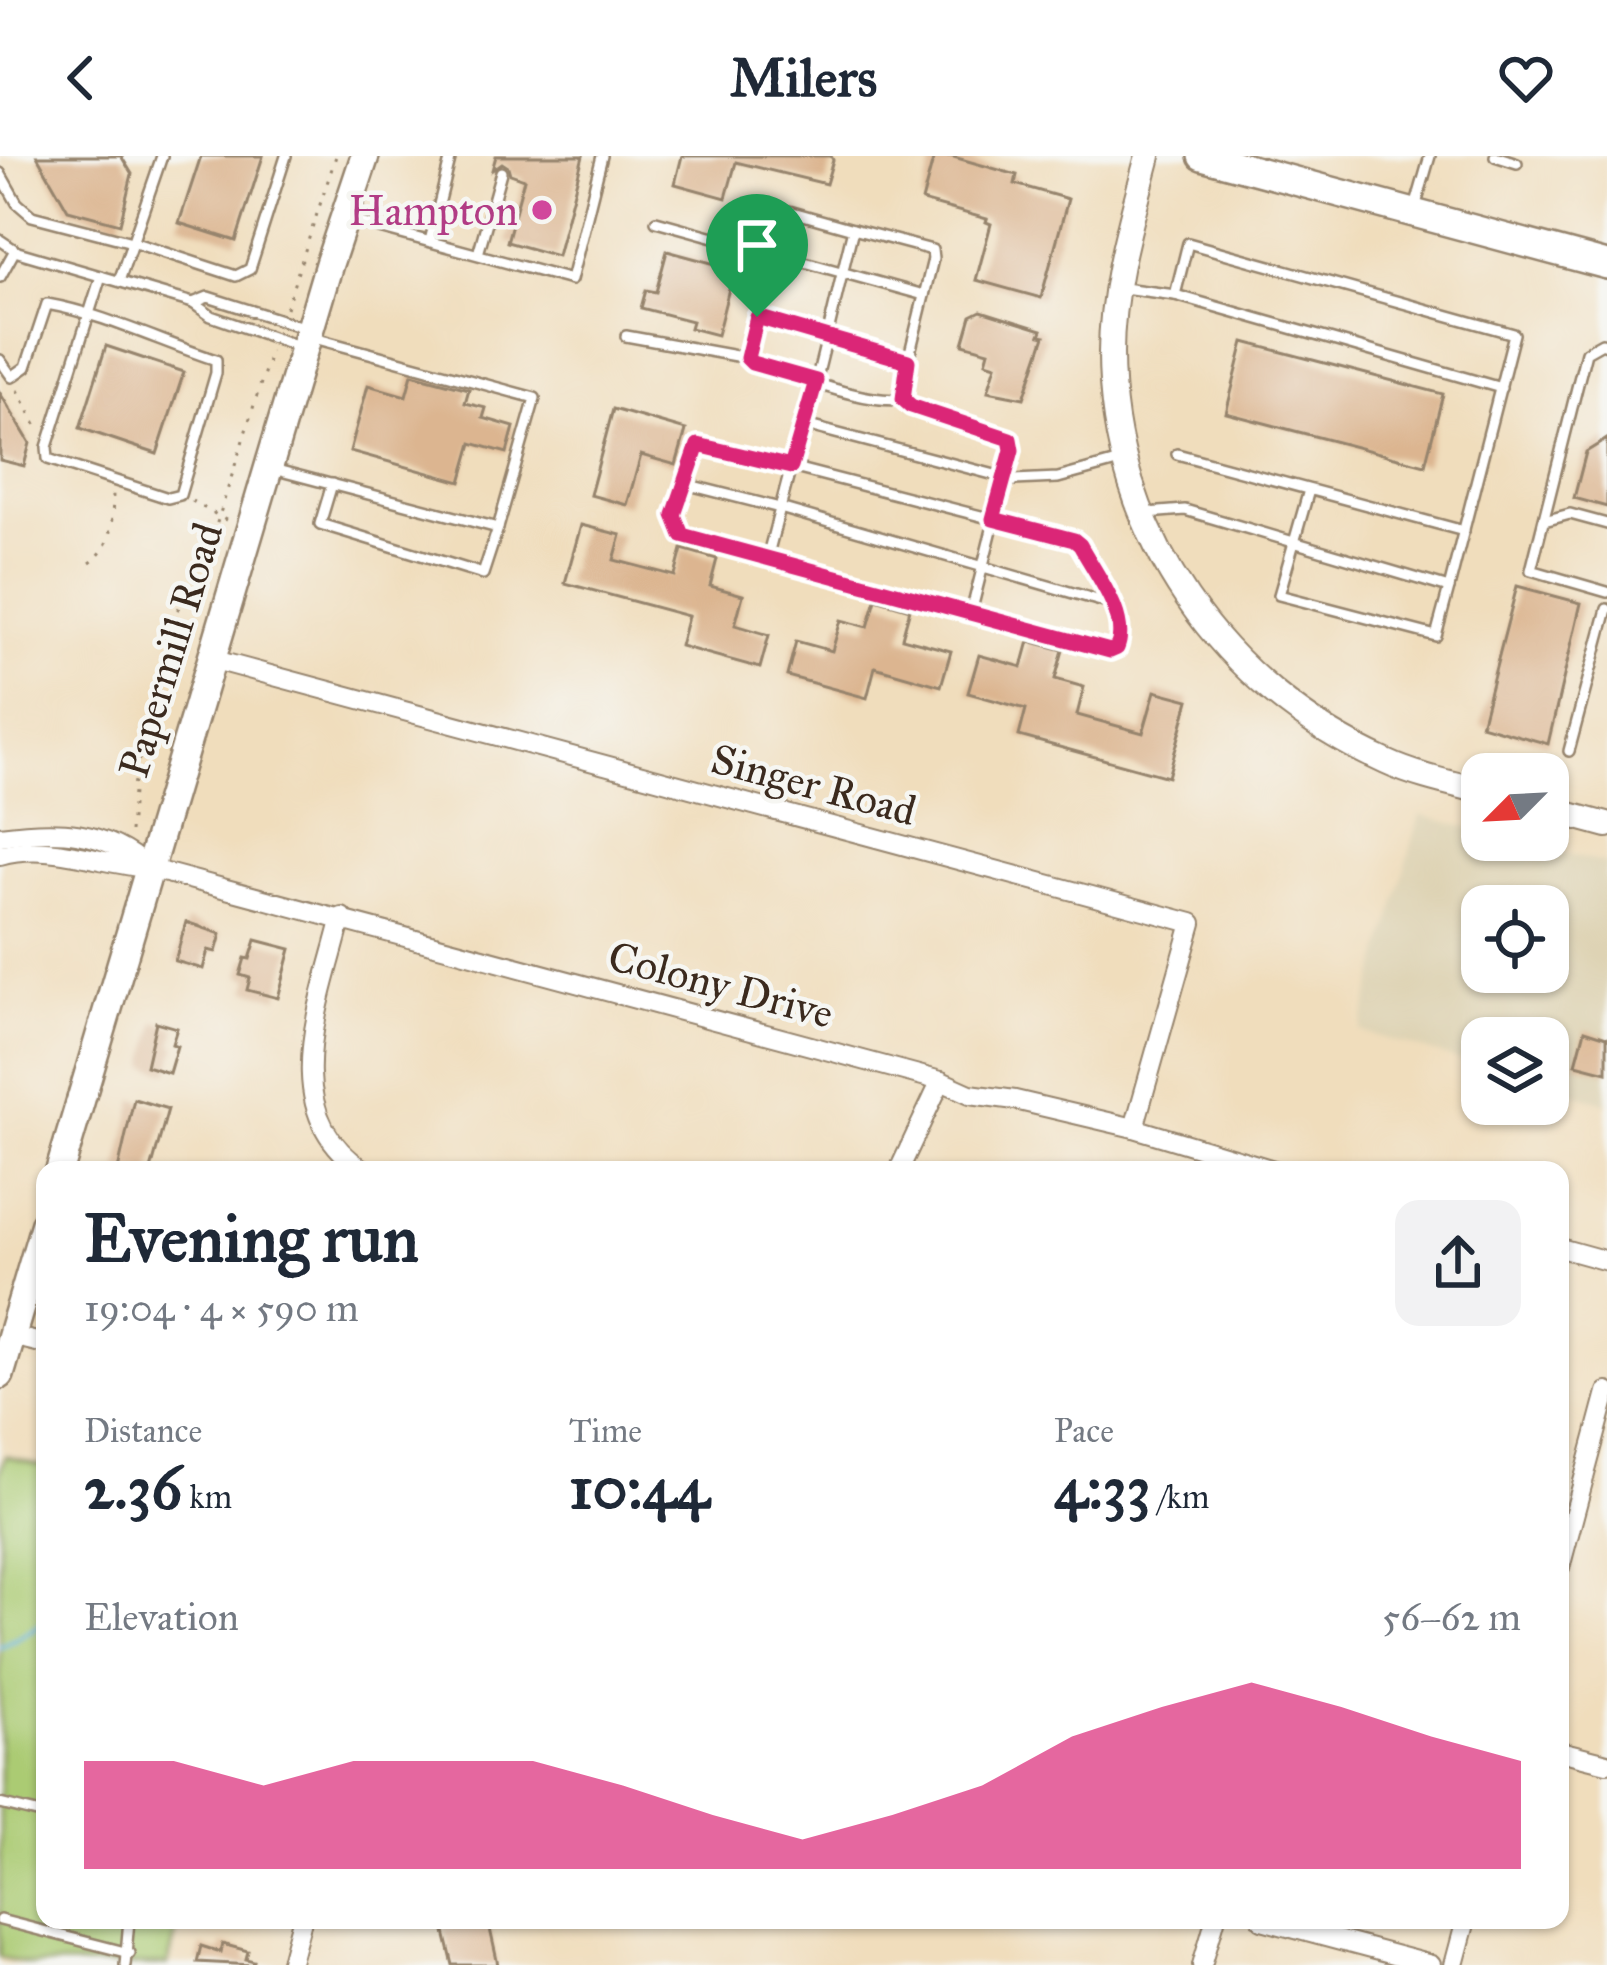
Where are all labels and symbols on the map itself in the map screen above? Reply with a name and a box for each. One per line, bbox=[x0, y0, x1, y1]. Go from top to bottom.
place label: Hampton bbox=[349, 185, 518, 237]
pin bbox=[706, 194, 808, 317]
marker: Hampton bbox=[529, 197, 555, 223]
street label: Papermill Road bbox=[108, 517, 234, 784]
street label: Singer Road bbox=[706, 733, 922, 837]
north arrow bbox=[1461, 753, 1569, 861]
street label: Colony Drive bbox=[603, 930, 839, 1040]

